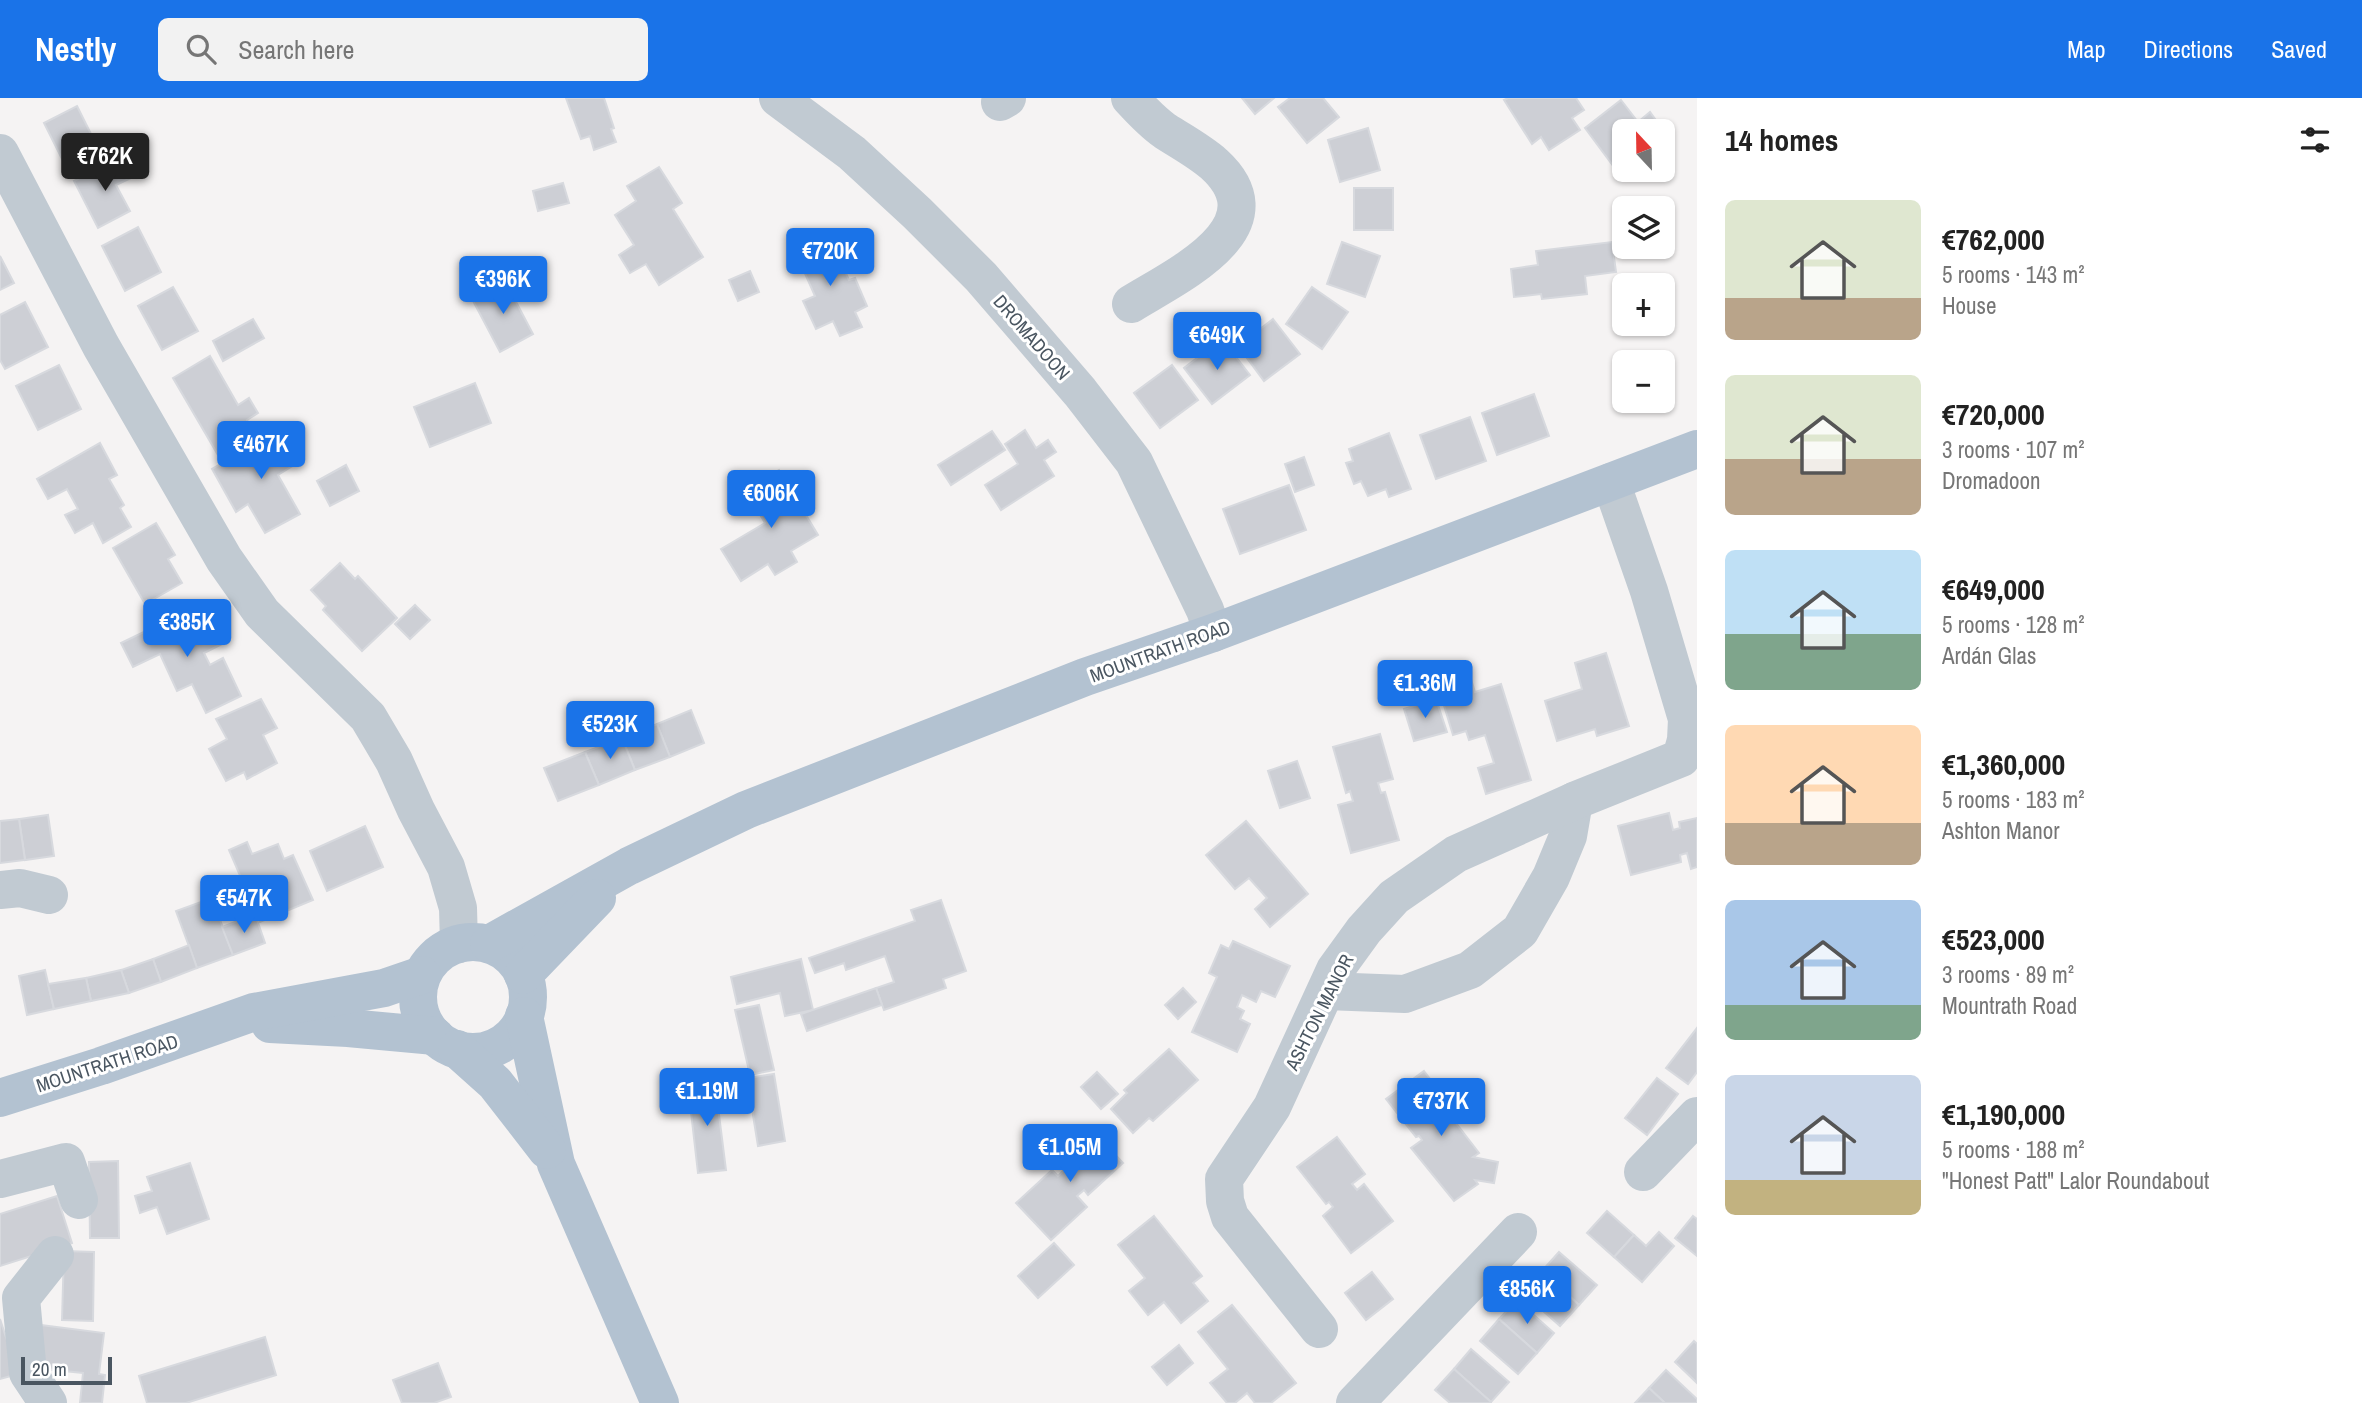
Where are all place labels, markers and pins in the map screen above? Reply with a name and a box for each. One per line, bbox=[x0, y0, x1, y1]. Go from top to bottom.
pin: €762K bbox=[56, 134, 154, 193]
pin: €720K bbox=[781, 228, 879, 288]
pin: €396K bbox=[454, 256, 552, 316]
pin: €649K bbox=[1168, 313, 1266, 372]
pin: €467K bbox=[212, 422, 310, 481]
pin: €606K bbox=[722, 470, 820, 530]
pin: €385K bbox=[138, 600, 236, 659]
pin: €1.36M bbox=[1368, 660, 1482, 720]
pin: €523K bbox=[561, 702, 659, 761]
pin: €547K bbox=[195, 876, 293, 935]
pin: €1.19M bbox=[650, 1068, 764, 1128]
pin: €737K bbox=[1392, 1079, 1490, 1138]
pin: €1.05M bbox=[1013, 1124, 1127, 1184]
pin: €856K bbox=[1478, 1266, 1576, 1326]

